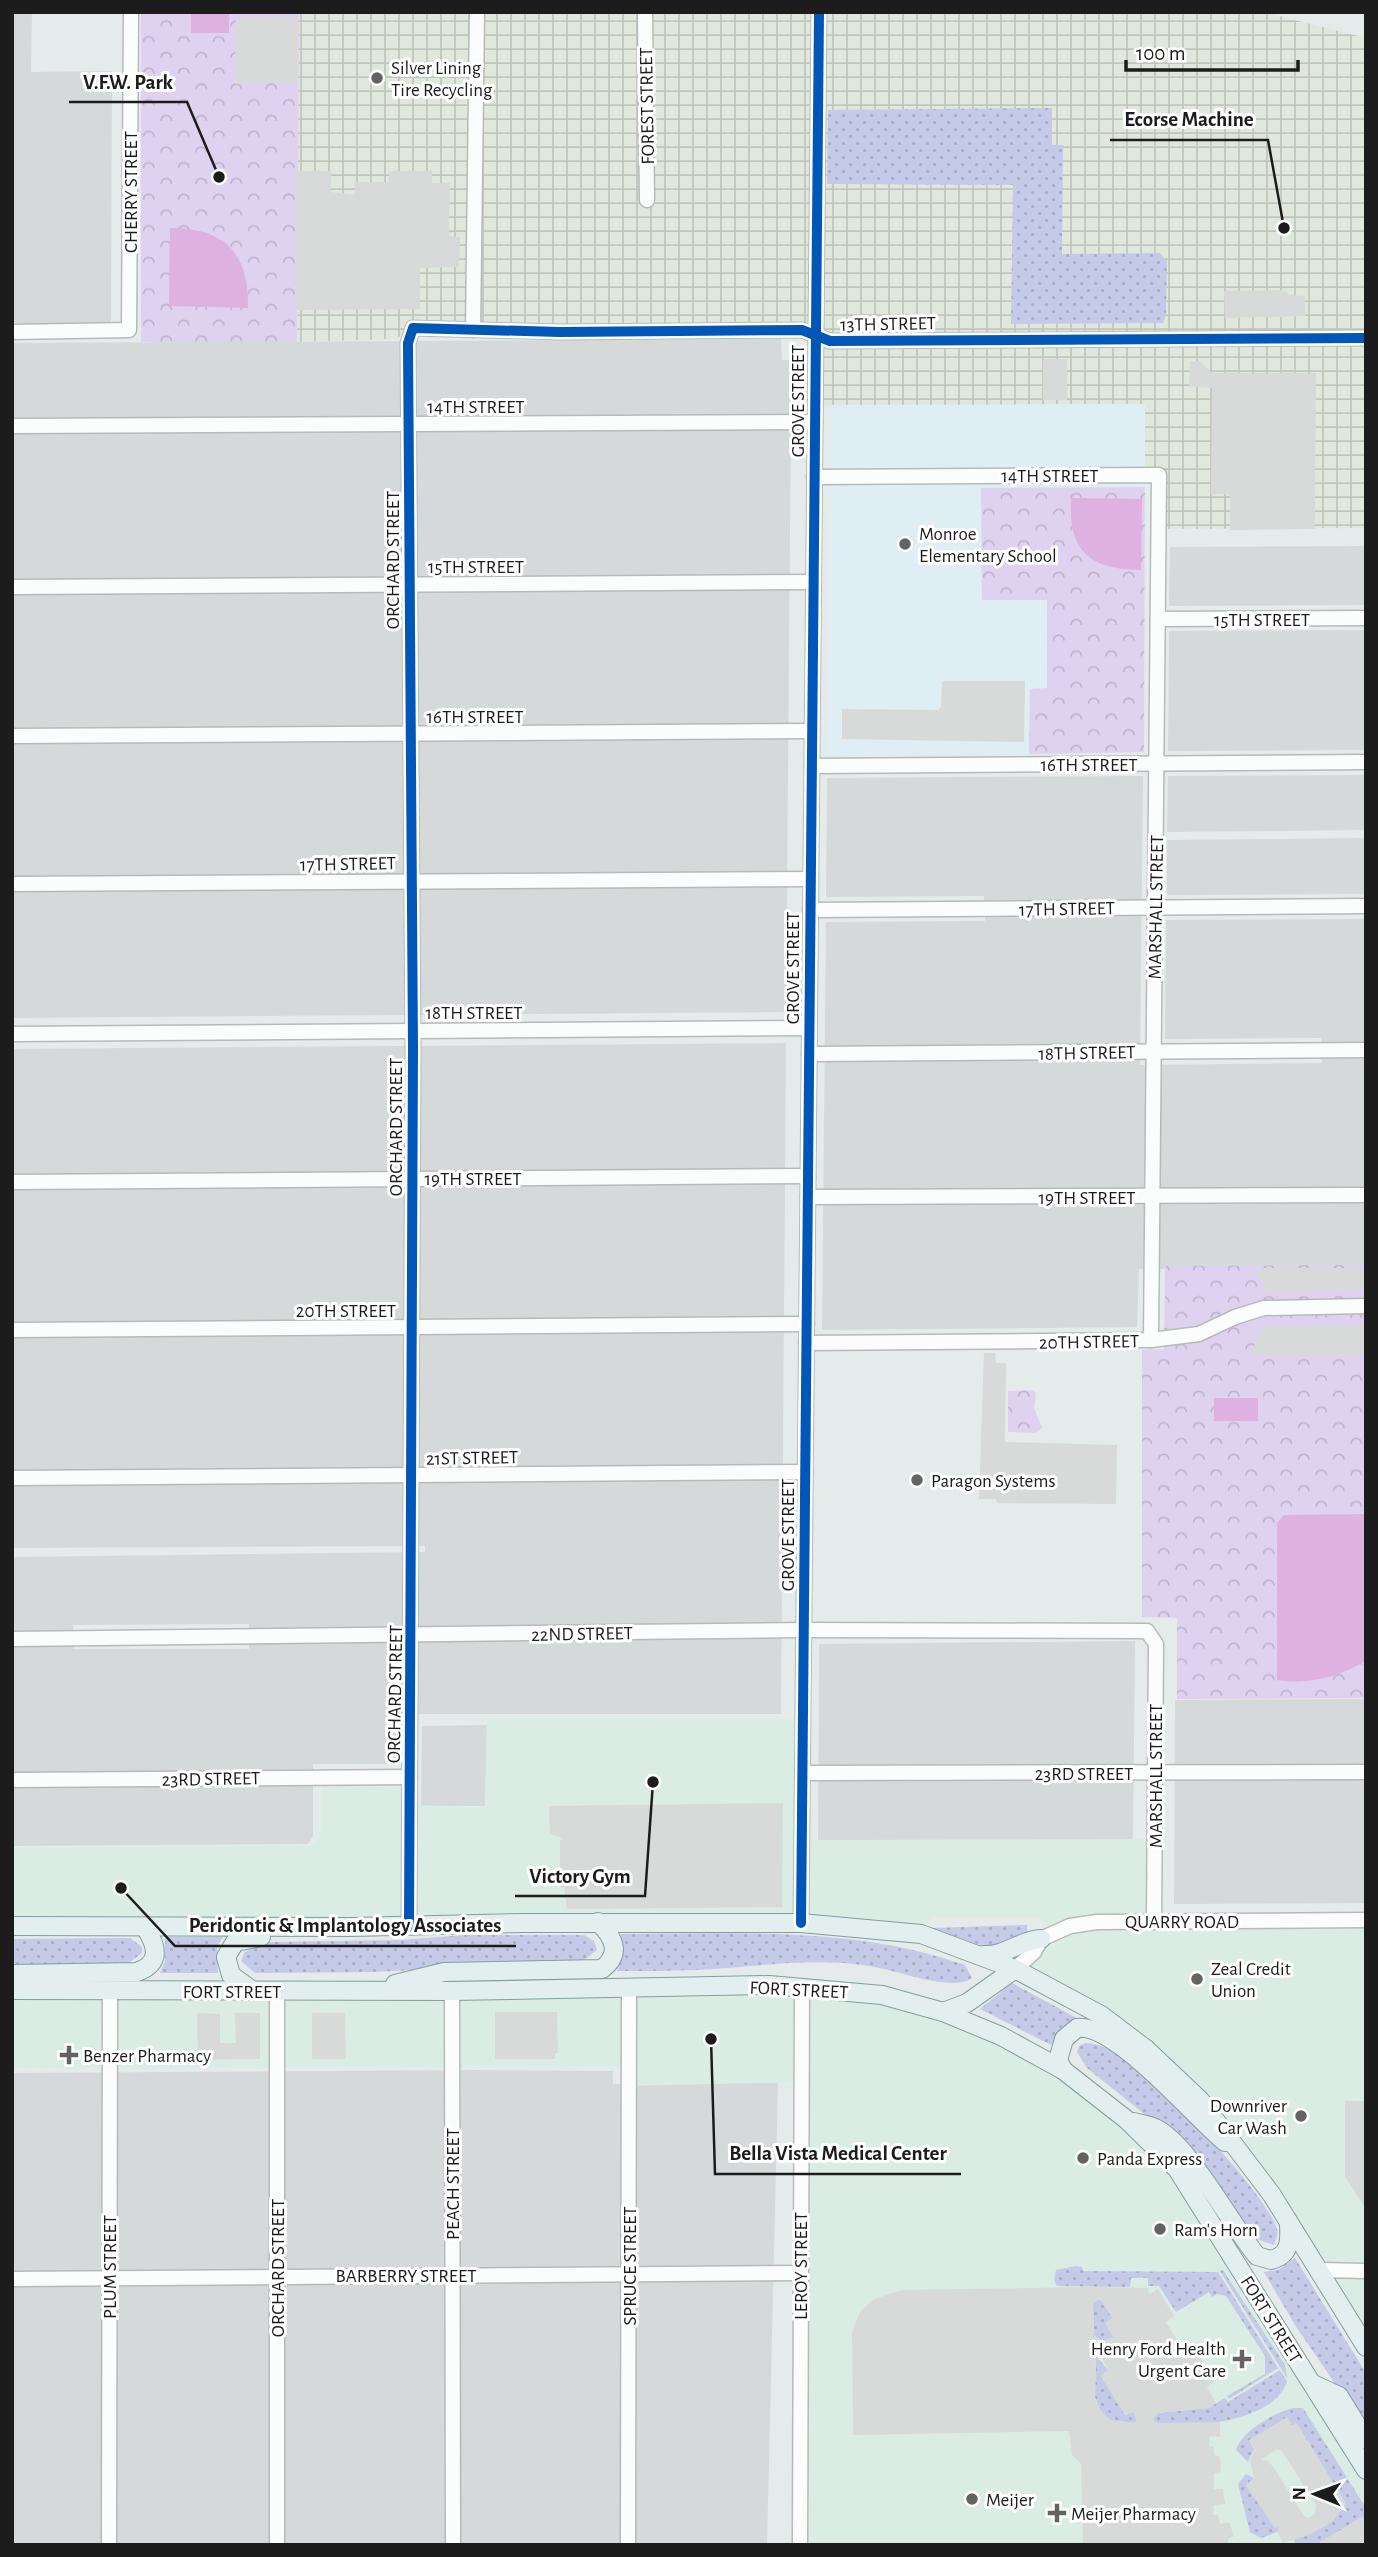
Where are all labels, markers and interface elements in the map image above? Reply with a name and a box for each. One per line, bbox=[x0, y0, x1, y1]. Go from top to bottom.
scale bar bbox=[1126, 28, 1298, 72]
text: 100 m bbox=[1136, 43, 1186, 64]
street label: FOREST STREET bbox=[637, 47, 658, 165]
place label: Silver Lining Tire Recycling bbox=[391, 59, 493, 100]
callout: V.F.W. Park bbox=[69, 60, 187, 102]
marker: Silver Lining Tire Recycling bbox=[369, 70, 385, 86]
text: V.F.W. Park bbox=[83, 72, 174, 93]
callout: Ecorse Machine bbox=[1110, 98, 1268, 140]
text: Ecorse Machine bbox=[1124, 109, 1254, 130]
street label: CHERRY STREET bbox=[122, 131, 141, 253]
street label: 13TH STREET bbox=[840, 314, 936, 335]
street label: GROVE STREET bbox=[789, 345, 808, 457]
street label: 14TH STREET bbox=[427, 398, 525, 417]
street label: 14TH STREET bbox=[1001, 467, 1099, 486]
street label: ORCHARD STREET bbox=[384, 491, 403, 629]
place label: Monroe Elementary School bbox=[919, 525, 1057, 566]
marker: Monroe Elementary School bbox=[897, 536, 913, 552]
street label: 15TH STREET bbox=[428, 558, 524, 577]
street label: 15TH STREET bbox=[1214, 611, 1310, 630]
street label: 16TH STREET bbox=[426, 708, 524, 727]
street label: 16TH STREET bbox=[1040, 756, 1138, 775]
street label: MARSHALL STREET bbox=[1146, 835, 1167, 979]
street label: 17TH STREET bbox=[300, 854, 396, 875]
street label: 17TH STREET bbox=[1019, 899, 1115, 920]
street label: GROVE STREET bbox=[784, 912, 803, 1024]
street label: 18TH STREET bbox=[425, 1004, 523, 1023]
street label: 18TH STREET bbox=[1038, 1043, 1136, 1064]
street label: ORCHARD STREET bbox=[387, 1058, 406, 1196]
street label: 19TH STREET bbox=[424, 1170, 522, 1189]
street label: 19TH STREET bbox=[1038, 1189, 1136, 1208]
street label: 20TH STREET bbox=[296, 1302, 396, 1321]
street label: 20TH STREET bbox=[1039, 1332, 1139, 1353]
street label: 21ST STREET bbox=[426, 1448, 518, 1469]
marker: Paragon Systems bbox=[909, 1472, 925, 1488]
place label: Paragon Systems bbox=[931, 1472, 1056, 1491]
street label: GROVE STREET bbox=[779, 1479, 798, 1591]
street label: 22ND STREET bbox=[531, 1624, 633, 1645]
street label: ORCHARD STREET bbox=[385, 1625, 406, 1763]
street label: MARSHALL STREET bbox=[1147, 1704, 1166, 1848]
street label: 23RD STREET bbox=[1035, 1765, 1133, 1784]
street label: 23RD STREET bbox=[162, 1769, 260, 1790]
callout: Victory Gym bbox=[515, 1854, 645, 1896]
text: Victory Gym bbox=[529, 1866, 631, 1887]
callout: Peridontic & Implantology Associates bbox=[175, 1904, 516, 1946]
street label: QUARRY ROAD bbox=[1125, 1913, 1239, 1932]
text: Peridontic & Implantology Associates bbox=[189, 1915, 501, 1936]
place label: Zeal Credit Union bbox=[1211, 1960, 1291, 2001]
marker: Zeal Credit Union bbox=[1189, 1971, 1205, 1987]
street label: FORT STREET bbox=[749, 1978, 849, 2003]
street label: FORT STREET bbox=[183, 1983, 281, 2002]
marker: Benzer Pharmacy bbox=[61, 2047, 77, 2063]
place label: Benzer Pharmacy bbox=[83, 2047, 211, 2066]
place label: Downriver Car Wash bbox=[1210, 2097, 1287, 2138]
marker: Downriver Car Wash bbox=[1293, 2108, 1309, 2124]
street label: PEACH STREET bbox=[444, 2128, 463, 2240]
callout: Bella Vista Medical Center bbox=[715, 2132, 961, 2174]
text: Bella Vista Medical Center bbox=[729, 2143, 948, 2164]
marker: Panda Express bbox=[1075, 2150, 1091, 2166]
place label: Panda Express bbox=[1097, 2150, 1202, 2169]
street label: ORCHARD STREET bbox=[269, 2199, 288, 2337]
street label: SPRUCE STREET bbox=[621, 2206, 640, 2326]
street label: LEROY STREET bbox=[792, 2212, 811, 2320]
street label: PLUM STREET bbox=[101, 2215, 120, 2319]
marker: Ram's Horn bbox=[1152, 2221, 1168, 2237]
place label: Ram's Horn bbox=[1174, 2221, 1258, 2240]
street label: BARBERRY STREET bbox=[336, 2267, 476, 2286]
street label: FORT STREET bbox=[1237, 2273, 1305, 2367]
place label: Henry Ford Health Urgent Care bbox=[1091, 2340, 1226, 2381]
marker: Henry Ford Health Urgent Care bbox=[1232, 2349, 1252, 2369]
north arrow bbox=[1280, 2459, 1350, 2529]
text: N bbox=[1290, 2487, 1309, 2501]
marker: Meijer bbox=[964, 2491, 980, 2507]
place label: Meijer bbox=[986, 2491, 1034, 2510]
marker: Meijer Pharmacy bbox=[1049, 2505, 1065, 2521]
place label: Meijer Pharmacy bbox=[1071, 2505, 1196, 2524]

